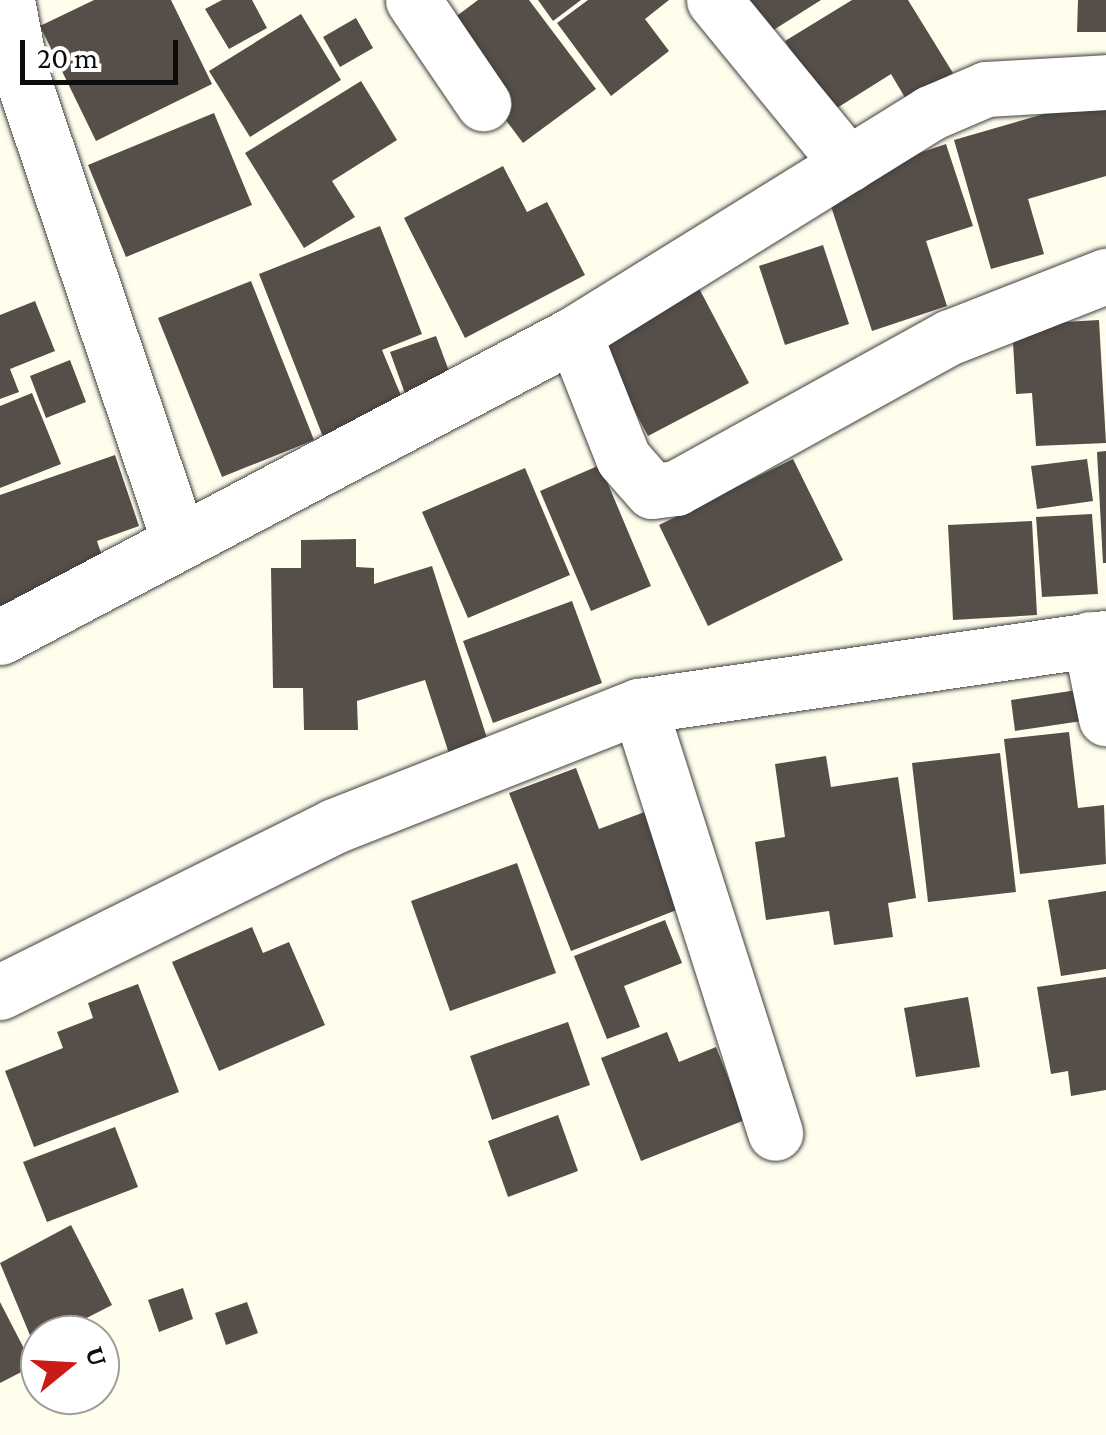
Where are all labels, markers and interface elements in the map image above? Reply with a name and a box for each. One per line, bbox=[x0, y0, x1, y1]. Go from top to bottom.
scale bar bbox=[25, 20, 182, 82]
text: 20 m bbox=[37, 41, 98, 74]
north arrow bbox=[20, 1315, 120, 1415]
text: U bbox=[79, 1342, 115, 1370]

